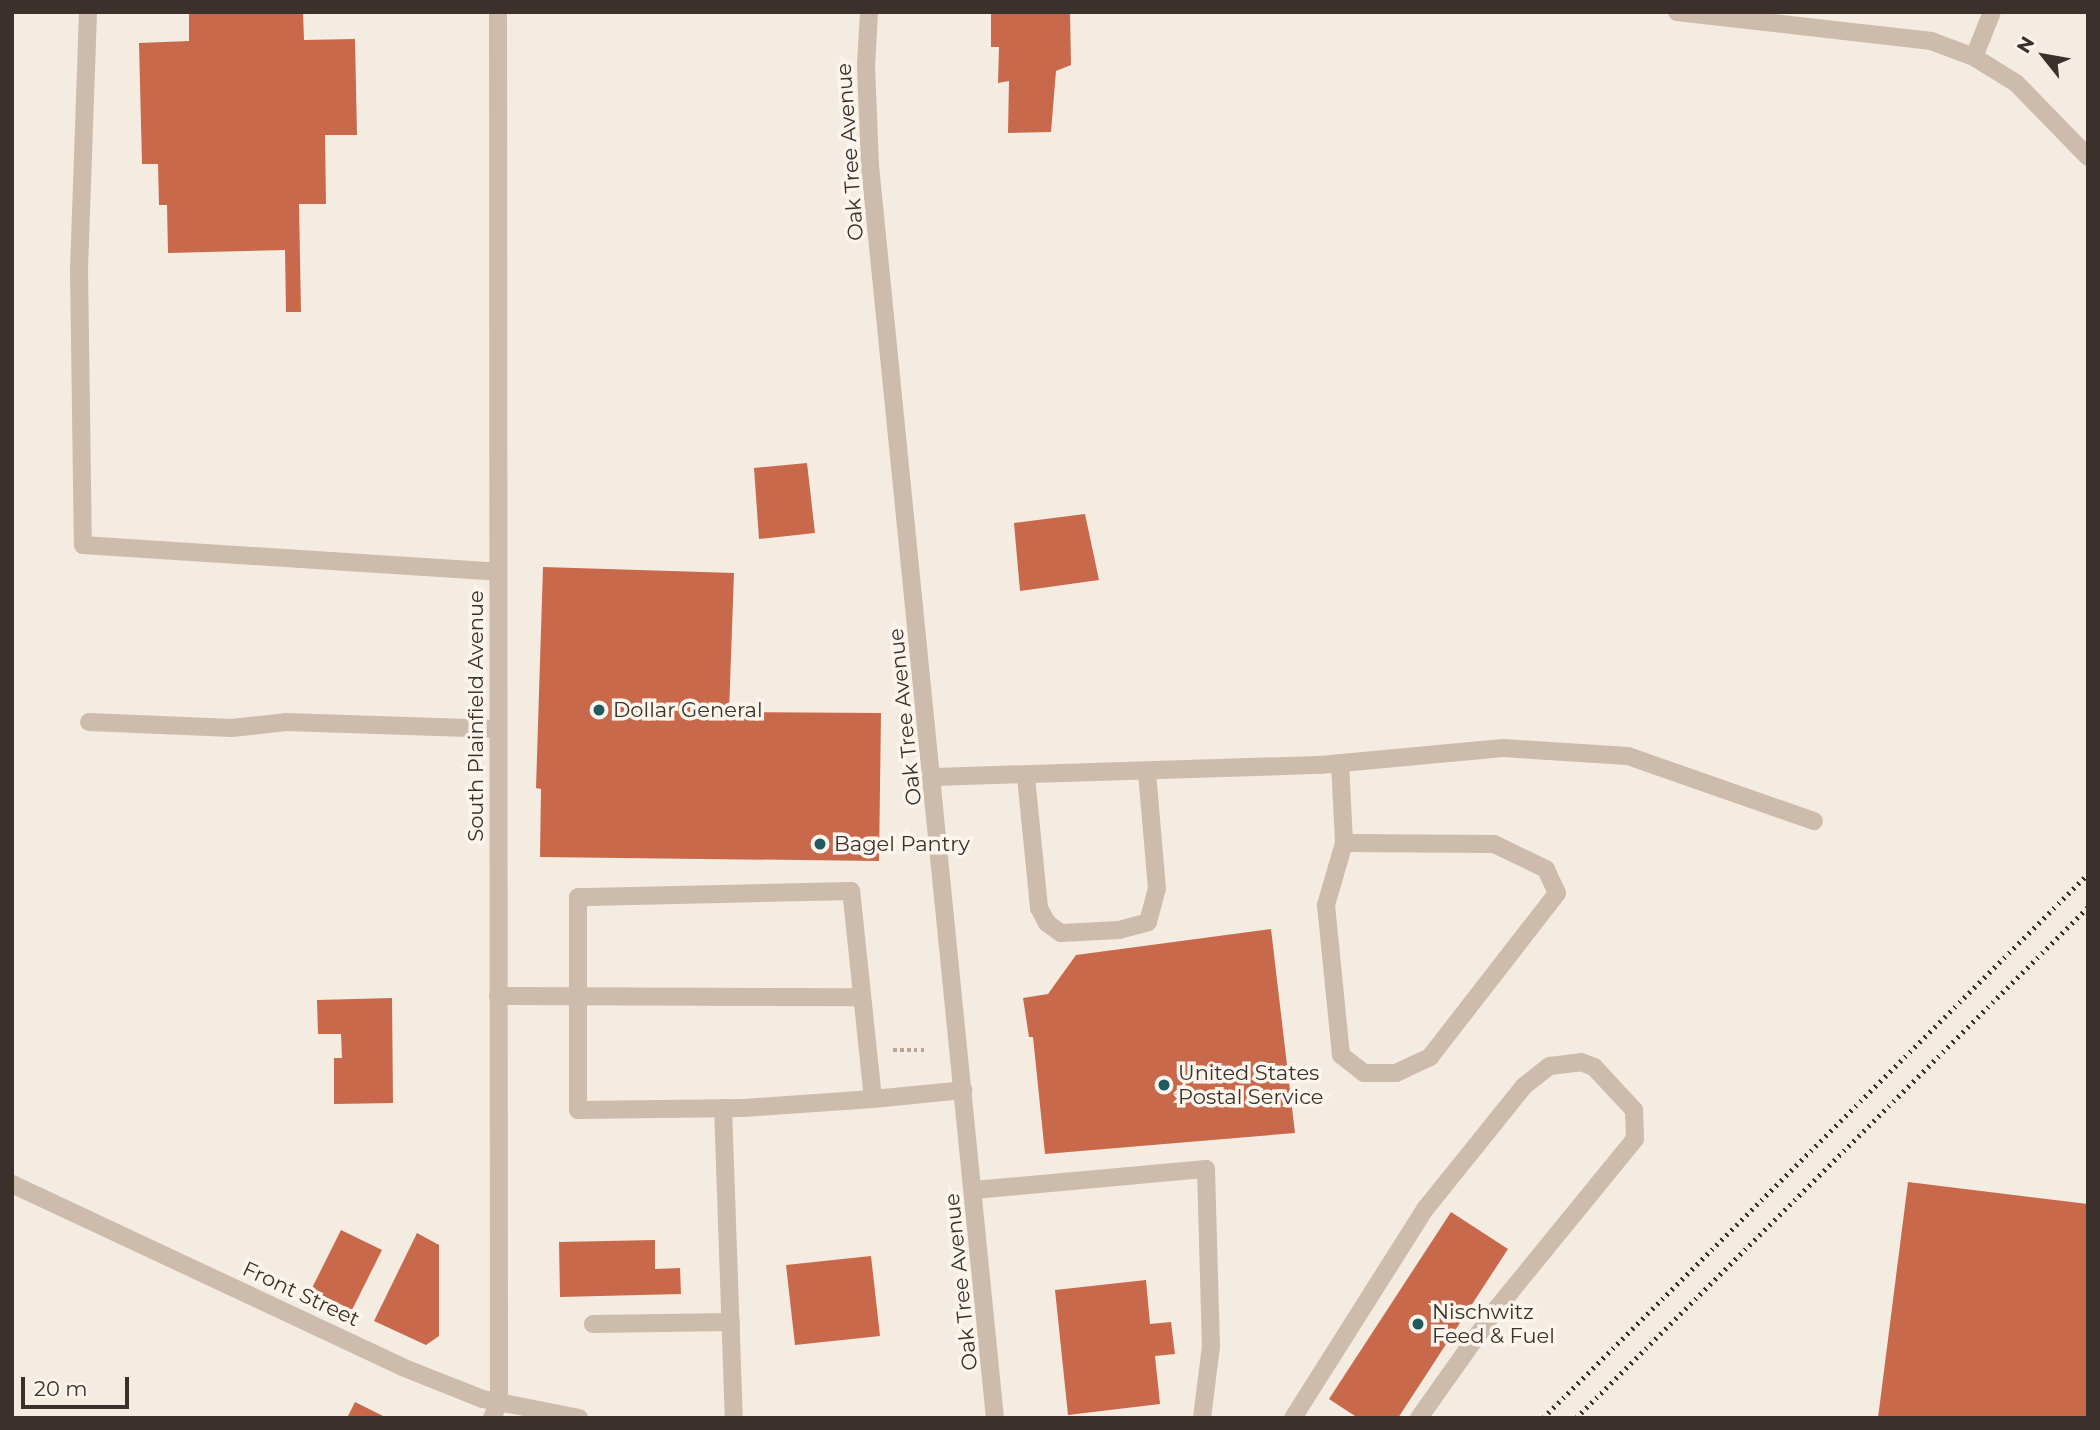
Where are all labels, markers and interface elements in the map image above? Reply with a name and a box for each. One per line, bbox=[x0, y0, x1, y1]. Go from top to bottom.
north arrow bbox=[2009, 21, 2079, 91]
text: N bbox=[2012, 32, 2039, 57]
street label: Oak Tree Avenue bbox=[831, 62, 869, 242]
street label: South Plainfield Avenue bbox=[463, 590, 489, 842]
street label: Oak Tree Avenue bbox=[883, 627, 927, 807]
place label: Dollar General bbox=[613, 697, 763, 723]
marker: Dollar General bbox=[591, 702, 607, 718]
place label: Bagel Pantry bbox=[834, 831, 970, 857]
marker: Bagel Pantry bbox=[812, 836, 828, 852]
place label: United States Postal Service bbox=[1178, 1060, 1324, 1110]
marker: United States Postal Service bbox=[1156, 1077, 1172, 1093]
street label: Oak Tree Avenue bbox=[939, 1192, 983, 1372]
street label: Front Street bbox=[239, 1256, 363, 1332]
place label: Nischwitz Feed & Fuel bbox=[1432, 1299, 1555, 1349]
marker: Nischwitz Feed & Fuel bbox=[1410, 1316, 1426, 1332]
scale bar bbox=[24, 1364, 133, 1408]
text: 20 m bbox=[34, 1376, 88, 1401]

